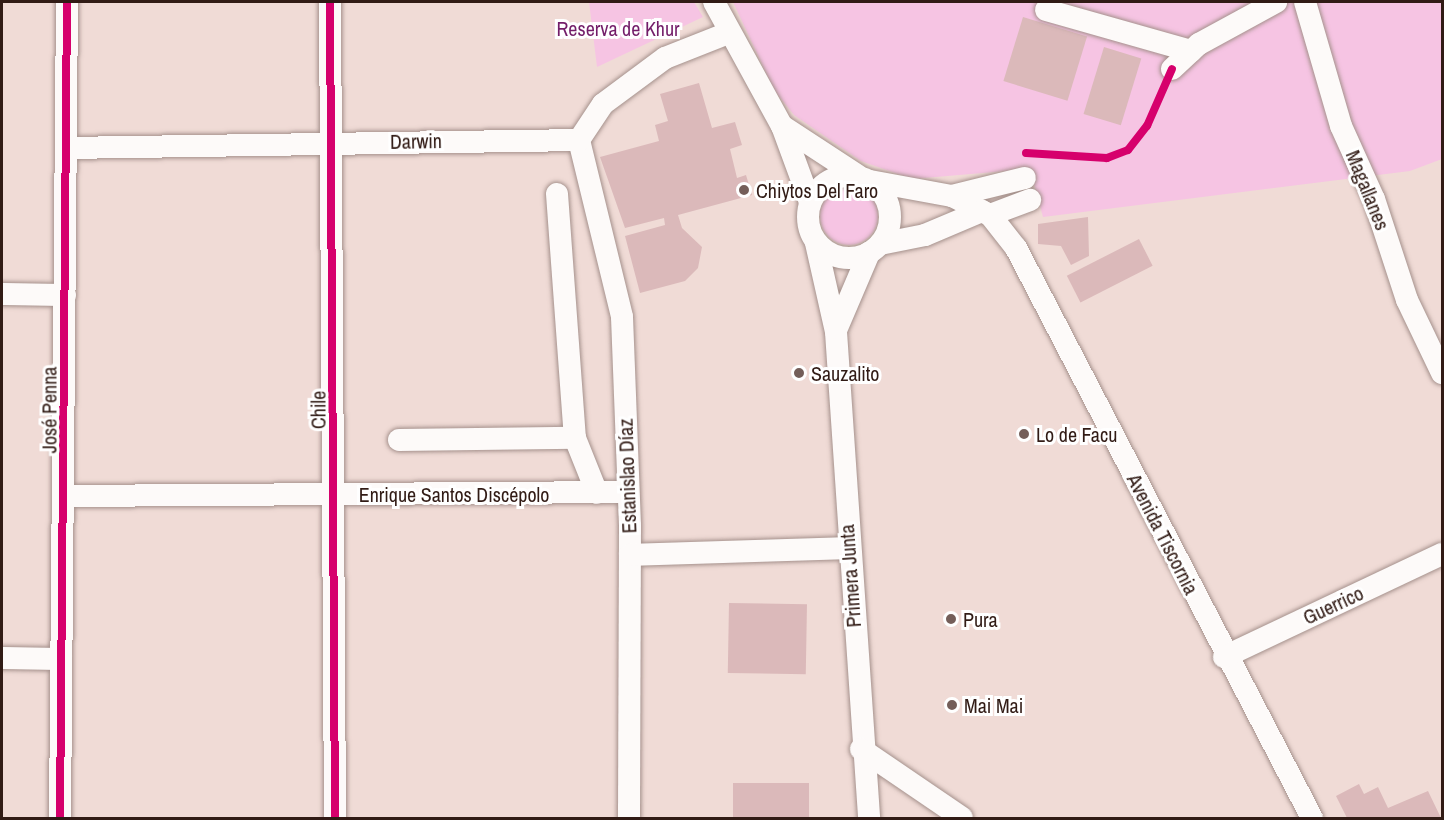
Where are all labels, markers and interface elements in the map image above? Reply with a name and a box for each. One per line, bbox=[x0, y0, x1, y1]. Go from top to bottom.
park label: Reserva de Khur bbox=[556, 16, 680, 40]
street label: Darwin bbox=[390, 129, 442, 153]
street label: Magallanes bbox=[1341, 147, 1395, 233]
place label: Chiytos Del Faro bbox=[756, 178, 878, 202]
marker: Chiytos Del Faro bbox=[737, 183, 751, 197]
place label: Sauzalito bbox=[811, 361, 879, 385]
marker: Sauzalito bbox=[792, 366, 806, 380]
street label: José Penna bbox=[37, 367, 61, 453]
street label: Chile bbox=[306, 391, 330, 429]
street label: Estanislao Díaz bbox=[613, 418, 641, 534]
place label: Lo de Facu bbox=[1036, 422, 1117, 446]
marker: Lo de Facu bbox=[1017, 427, 1031, 441]
street label: Avenida Tiscornia bbox=[1122, 470, 1204, 598]
street label: Enrique Santos Discépolo bbox=[359, 482, 549, 506]
street label: Primera Junta bbox=[834, 524, 866, 628]
street label: Guerrico bbox=[1299, 581, 1367, 629]
place label: Pura bbox=[963, 607, 998, 631]
marker: Pura bbox=[944, 612, 958, 626]
place label: Mai Mai bbox=[964, 693, 1023, 717]
marker: Mai Mai bbox=[945, 698, 959, 712]

